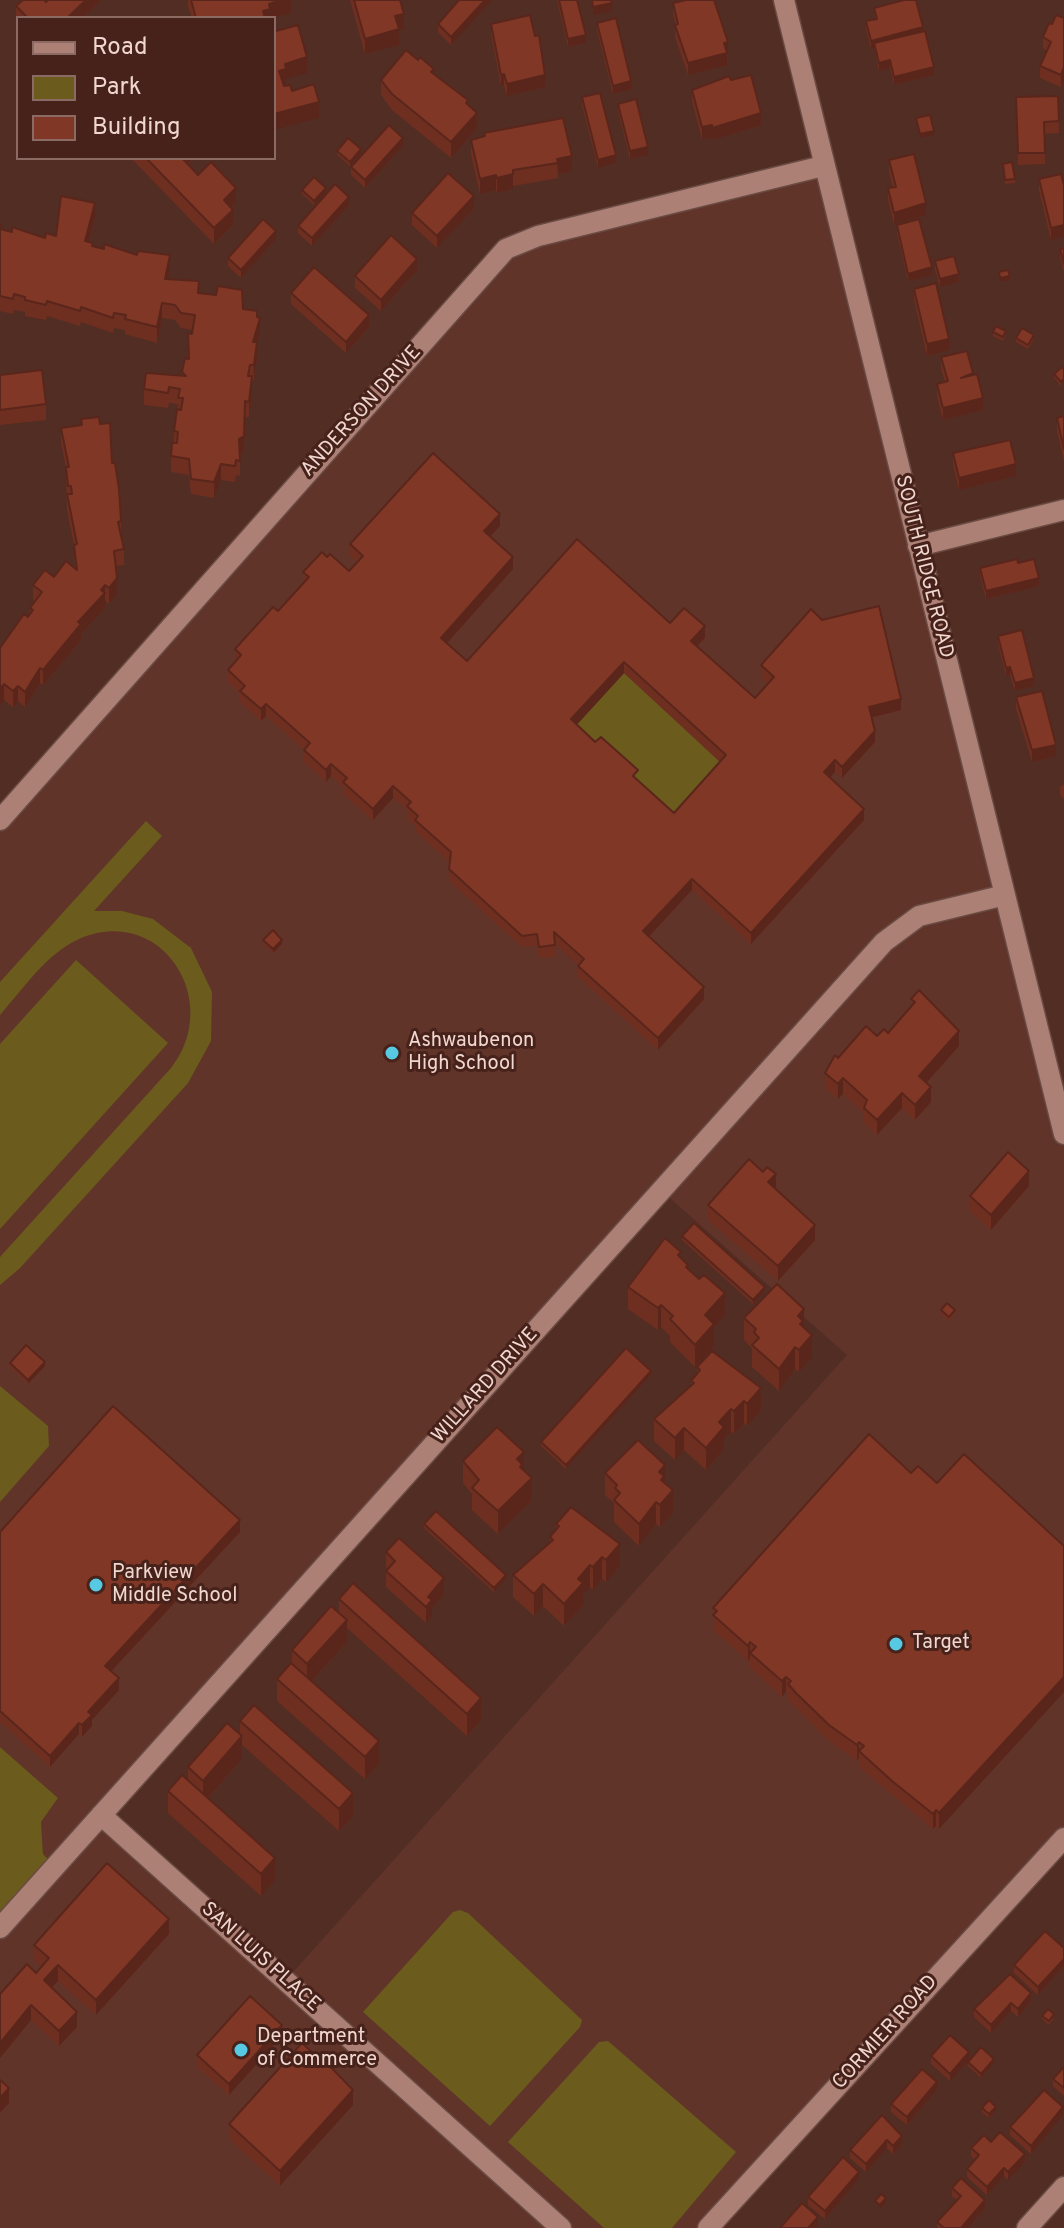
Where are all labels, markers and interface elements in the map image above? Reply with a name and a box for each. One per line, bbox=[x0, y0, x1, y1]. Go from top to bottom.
legend bbox=[16, 16, 276, 160]
text: Road bbox=[92, 33, 148, 63]
text: Park bbox=[92, 73, 142, 103]
text: Building bbox=[92, 113, 181, 143]
street label: ANDERSON DRIVE bbox=[297, 342, 427, 482]
street label: SOUTH RIDGE ROAD bbox=[889, 473, 957, 661]
place label: Ashwaubenon High School bbox=[408, 1030, 534, 1077]
marker: Ashwaubenon High School bbox=[383, 1044, 401, 1062]
street label: WILLARD DRIVE bbox=[428, 1323, 544, 1449]
place label: Parkview Middle School bbox=[112, 1562, 237, 1609]
marker: Parkview Middle School bbox=[87, 1576, 105, 1594]
place label: Target bbox=[912, 1632, 970, 1656]
marker: Target bbox=[887, 1635, 905, 1653]
street label: SAN LUIS PLACE bbox=[195, 1898, 325, 2018]
street label: CORMIER ROAD bbox=[828, 1971, 944, 2095]
place label: Department of Commerce bbox=[257, 2026, 377, 2073]
marker: Department of Commerce bbox=[232, 2041, 250, 2059]

